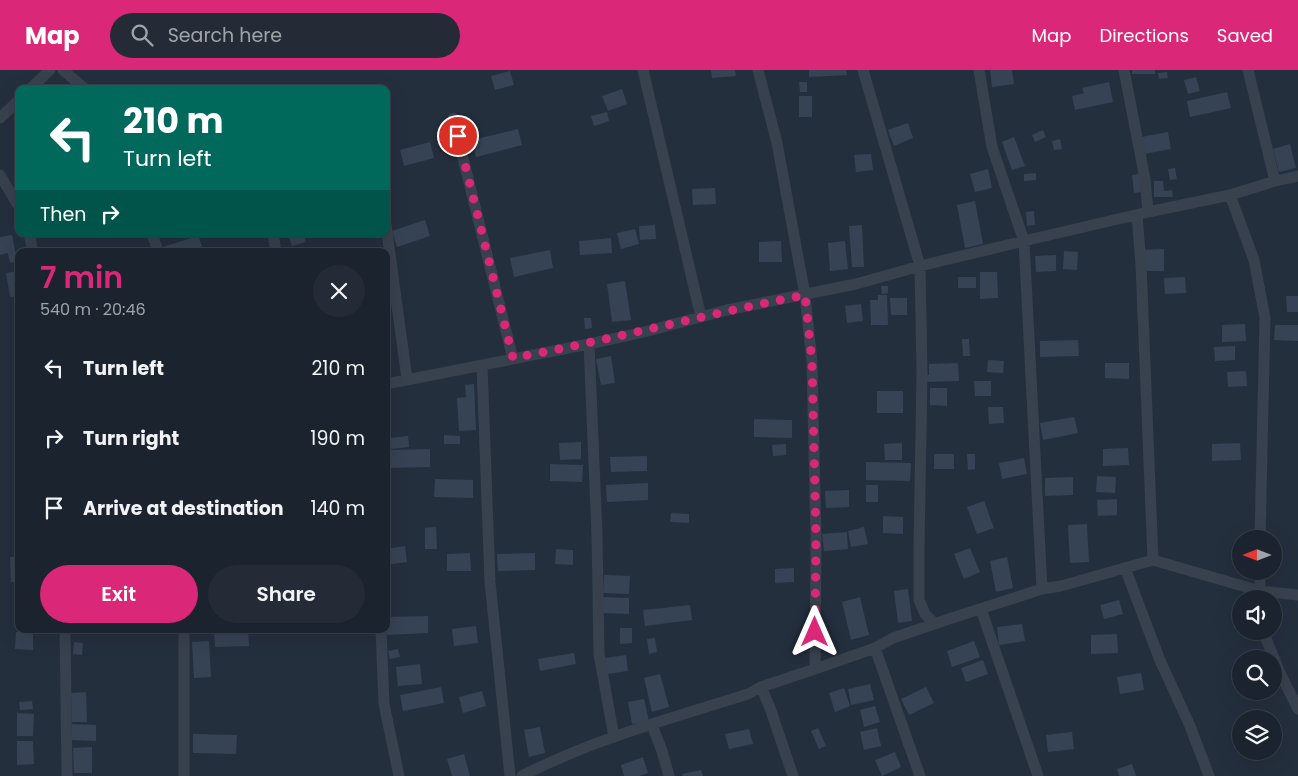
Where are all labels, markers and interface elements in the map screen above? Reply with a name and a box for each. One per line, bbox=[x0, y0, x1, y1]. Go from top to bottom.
search box bbox=[110, 13, 460, 58]
text: Map bbox=[25, 19, 80, 52]
icon: search bbox=[128, 21, 156, 49]
text: Search here bbox=[168, 22, 282, 49]
text: Map bbox=[1032, 23, 1071, 48]
text: Directions bbox=[1099, 23, 1189, 48]
text: Saved bbox=[1217, 23, 1273, 48]
text: 210 m bbox=[123, 96, 223, 145]
icon: left bbox=[40, 105, 105, 170]
pin bbox=[437, 115, 479, 157]
icon: arrive bbox=[444, 122, 472, 150]
text: Turn left bbox=[123, 143, 211, 174]
icon: right bbox=[96, 200, 124, 228]
text: Then bbox=[40, 201, 86, 228]
text: 7 min bbox=[40, 256, 123, 299]
button: close bbox=[313, 265, 365, 317]
text: 540 m · 20:46 bbox=[40, 298, 146, 321]
icon: left bbox=[40, 354, 68, 382]
text: Turn left bbox=[83, 355, 164, 382]
text: 210 m bbox=[311, 355, 365, 382]
icon: right bbox=[40, 424, 68, 452]
text: Turn right bbox=[83, 425, 179, 452]
text: 190 m bbox=[310, 425, 365, 452]
icon: arrive bbox=[40, 494, 68, 522]
text: Arrive at destination bbox=[83, 495, 284, 522]
text: 140 m bbox=[310, 495, 365, 522]
north arrow bbox=[1232, 530, 1282, 580]
map controls bbox=[1232, 530, 1282, 760]
button: Exit bbox=[40, 565, 198, 623]
button: Share bbox=[208, 565, 365, 623]
button: sound bbox=[1232, 590, 1282, 640]
position arrow bbox=[788, 605, 840, 657]
button: search bbox=[1232, 650, 1282, 700]
button: layers bbox=[1232, 710, 1282, 760]

